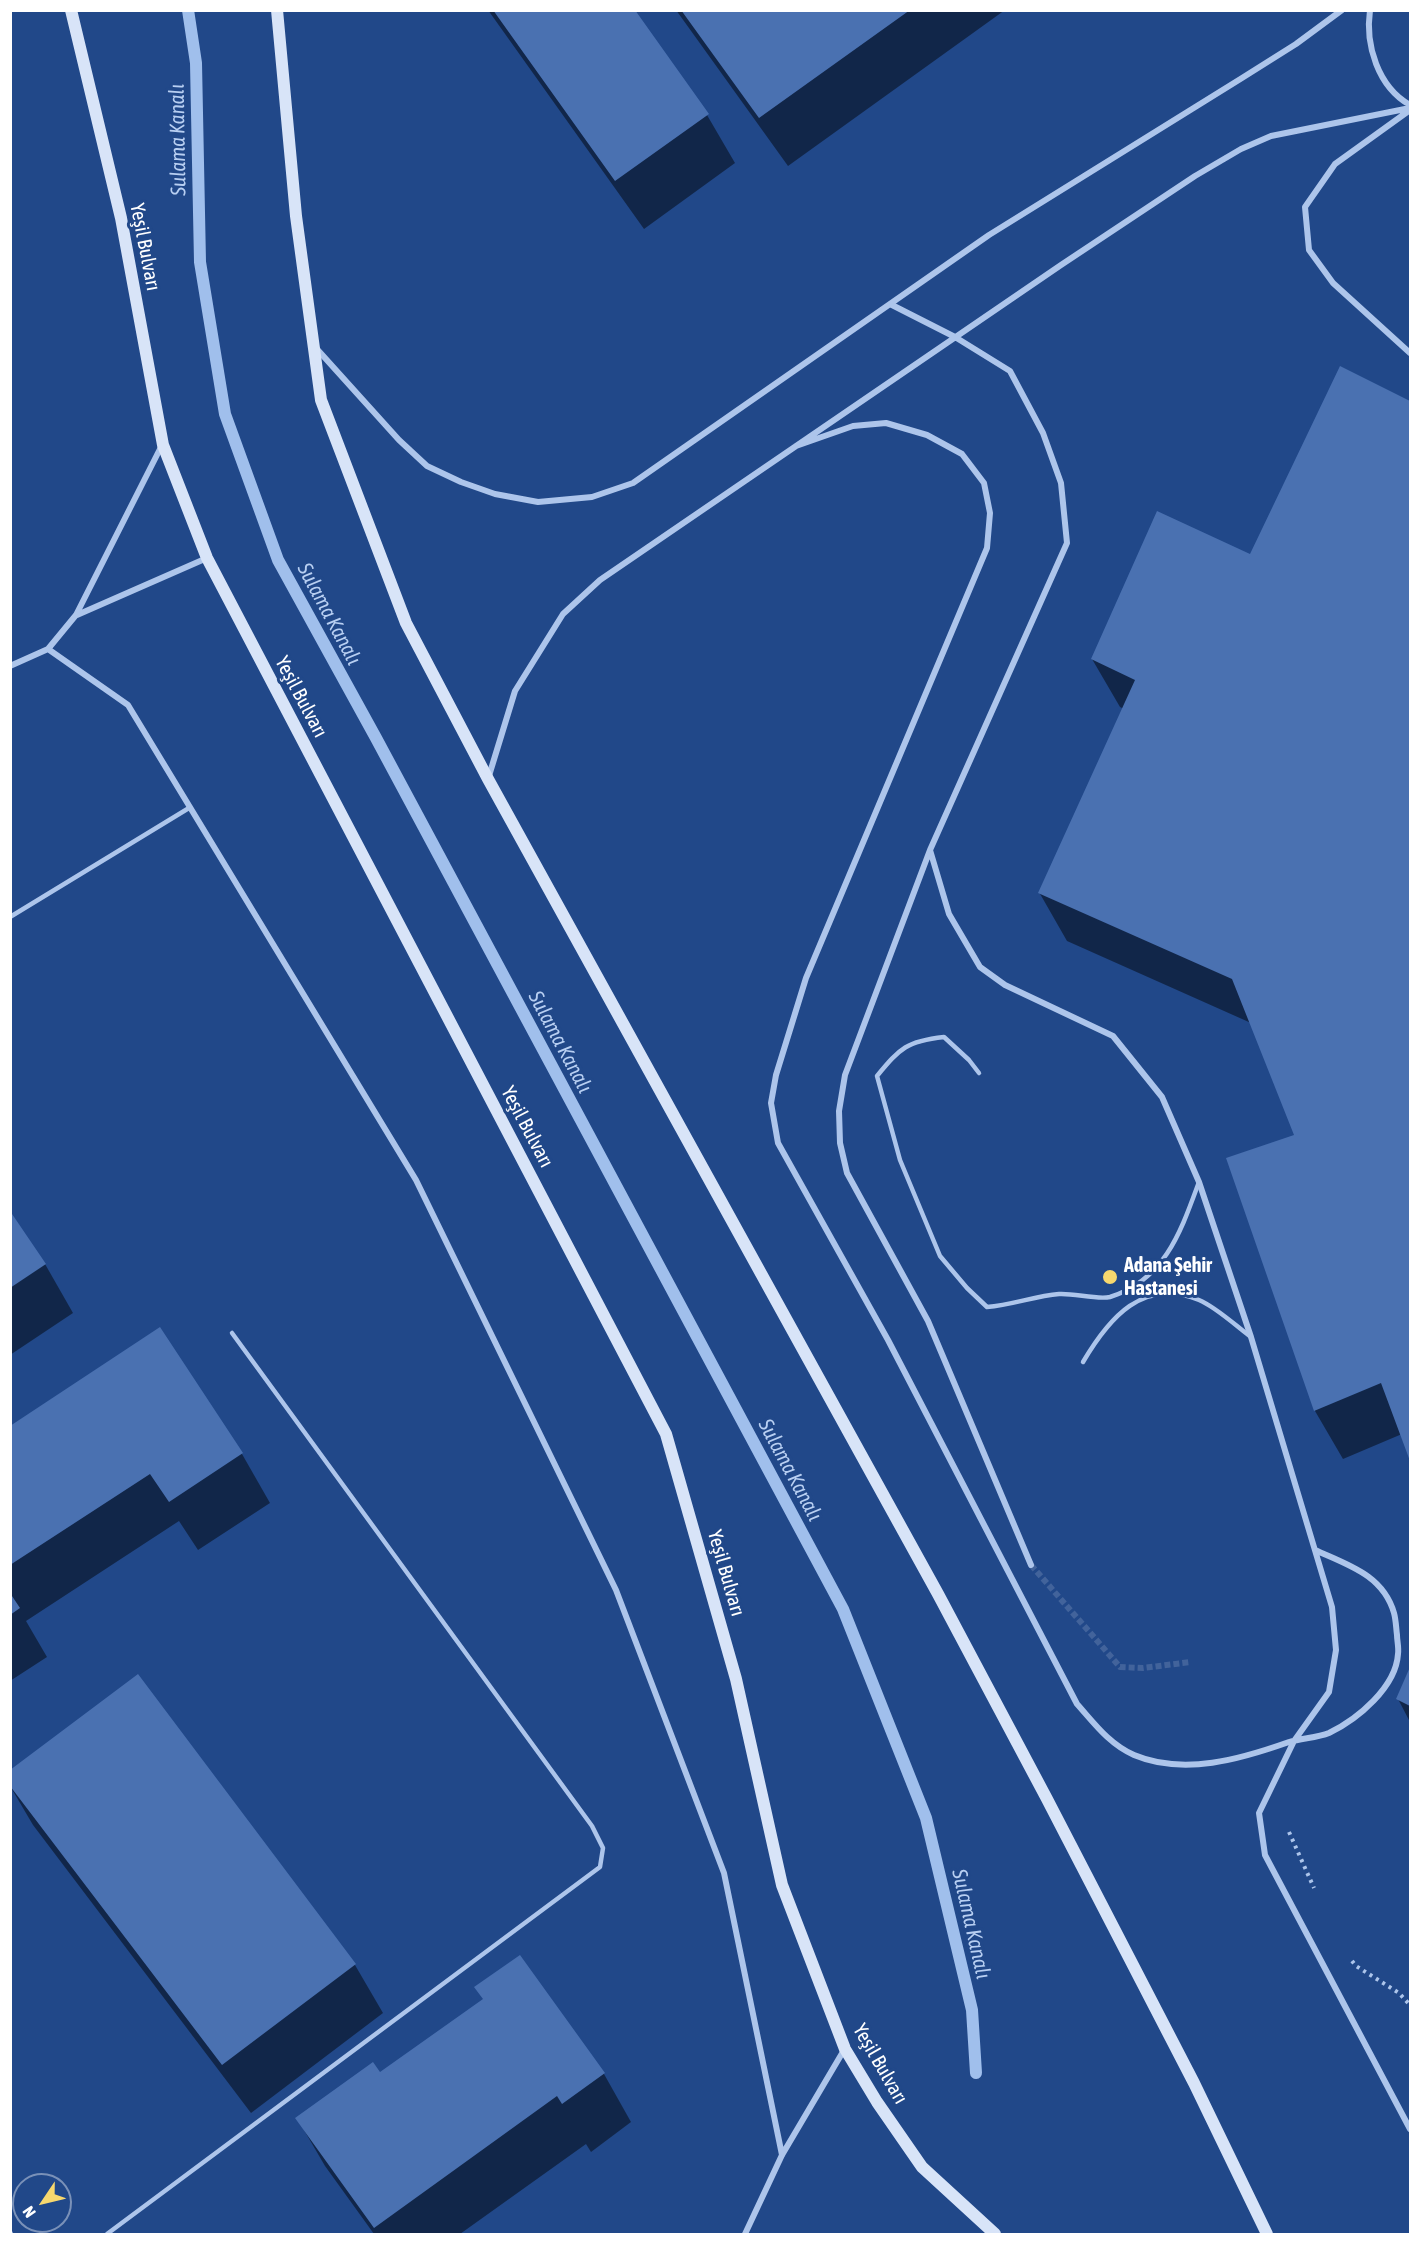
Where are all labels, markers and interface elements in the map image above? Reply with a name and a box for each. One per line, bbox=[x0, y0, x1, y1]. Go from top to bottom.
water label: Sulama Kanalı bbox=[164, 84, 192, 196]
street label: Yeşil Bulvarı bbox=[125, 201, 165, 293]
water label: Sulama Kanalı bbox=[292, 559, 366, 669]
street label: Yeşil Bulvarı bbox=[270, 652, 332, 742]
water label: Sulama Kanalı bbox=[523, 987, 597, 1097]
street label: Yeşil Bulvarı bbox=[496, 1082, 558, 1172]
place label: Adana Şehir Hastanesi bbox=[1124, 1254, 1212, 1301]
marker: Adana Şehir Hastanesi bbox=[1101, 1268, 1119, 1286]
water label: Sulama Kanalı bbox=[753, 1415, 827, 1525]
street label: Yeşil Bulvarı bbox=[702, 1527, 750, 1619]
water label: Sulama Kanalı bbox=[946, 1867, 996, 1981]
street label: Yeşil Bulvarı bbox=[847, 2020, 913, 2108]
north arrow bbox=[12, 2173, 72, 2233]
text: N bbox=[19, 2203, 39, 2221]

